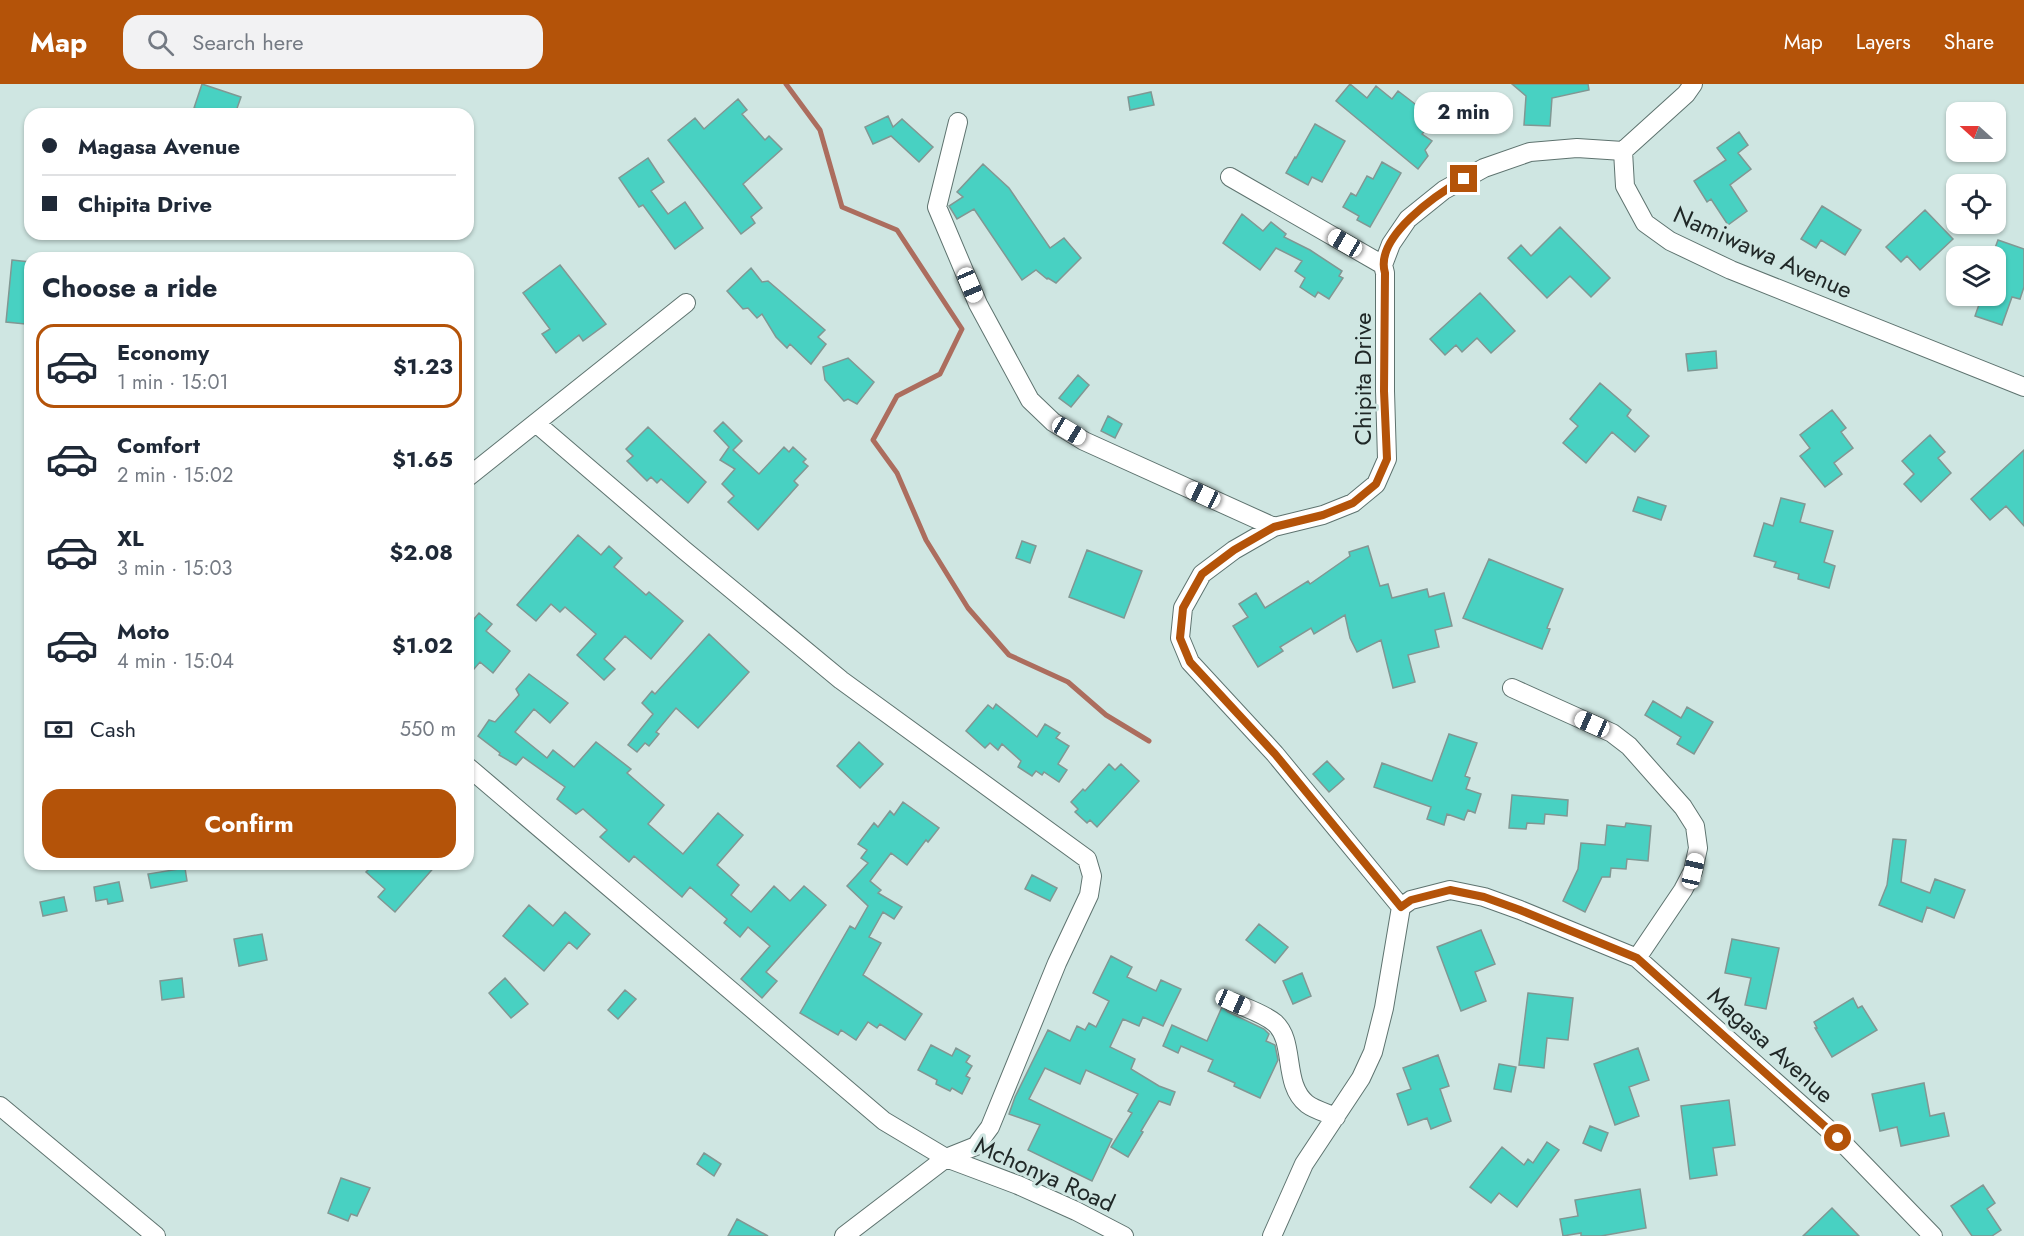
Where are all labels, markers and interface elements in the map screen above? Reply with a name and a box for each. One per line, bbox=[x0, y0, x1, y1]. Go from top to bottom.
search box bbox=[123, 15, 543, 69]
text: Map bbox=[30, 22, 87, 63]
icon: search bbox=[144, 26, 177, 59]
text: Search here bbox=[192, 26, 304, 58]
text: Map bbox=[1784, 27, 1823, 57]
text: Layers bbox=[1856, 27, 1911, 57]
text: Share bbox=[1944, 27, 1994, 57]
callout: 2 min bbox=[1414, 92, 1514, 134]
text: 2 min bbox=[1437, 98, 1490, 127]
north arrow bbox=[1946, 102, 2006, 162]
map controls bbox=[1946, 102, 2006, 306]
text: Magasa Avenue bbox=[78, 130, 240, 162]
route end bbox=[1450, 165, 1477, 192]
button: locate bbox=[1946, 174, 2006, 234]
text: Chipita Drive bbox=[78, 188, 212, 220]
street label: Namiwawa Avenue bbox=[1668, 197, 1858, 307]
car bbox=[1325, 226, 1365, 260]
button: layers bbox=[1946, 246, 2006, 306]
car bbox=[955, 265, 985, 305]
text: Choose a ride bbox=[42, 268, 217, 307]
street label: Chipita Drive bbox=[1345, 312, 1380, 446]
text: Economy bbox=[117, 336, 209, 368]
icon: car bbox=[45, 339, 99, 393]
text: $1.23 bbox=[393, 350, 453, 382]
text: 1 min · 15:01 bbox=[117, 368, 229, 397]
car bbox=[1049, 414, 1089, 448]
text: Comfort bbox=[117, 429, 200, 461]
icon: car bbox=[45, 432, 99, 486]
text: $1.65 bbox=[392, 443, 453, 475]
text: 2 min · 15:02 bbox=[117, 461, 233, 490]
car bbox=[1183, 479, 1223, 511]
text: XL bbox=[117, 522, 144, 554]
icon: car bbox=[45, 525, 99, 579]
text: $2.08 bbox=[389, 536, 453, 568]
text: 3 min · 15:03 bbox=[117, 554, 232, 583]
text: Moto bbox=[117, 615, 170, 647]
icon: car bbox=[45, 618, 99, 672]
text: $1.02 bbox=[392, 629, 453, 661]
text: 4 min · 15:04 bbox=[117, 647, 234, 676]
car bbox=[1572, 708, 1612, 740]
icon: cash bbox=[42, 713, 75, 746]
text: Cash bbox=[90, 713, 136, 745]
text: 550 m bbox=[400, 715, 456, 744]
button: Confirm bbox=[42, 789, 456, 858]
car bbox=[1680, 851, 1706, 891]
street label: Magasa Avenue bbox=[1700, 979, 1842, 1111]
car bbox=[1213, 986, 1253, 1018]
route start bbox=[1824, 1124, 1851, 1151]
street label: Mchonya Road bbox=[969, 1127, 1121, 1221]

